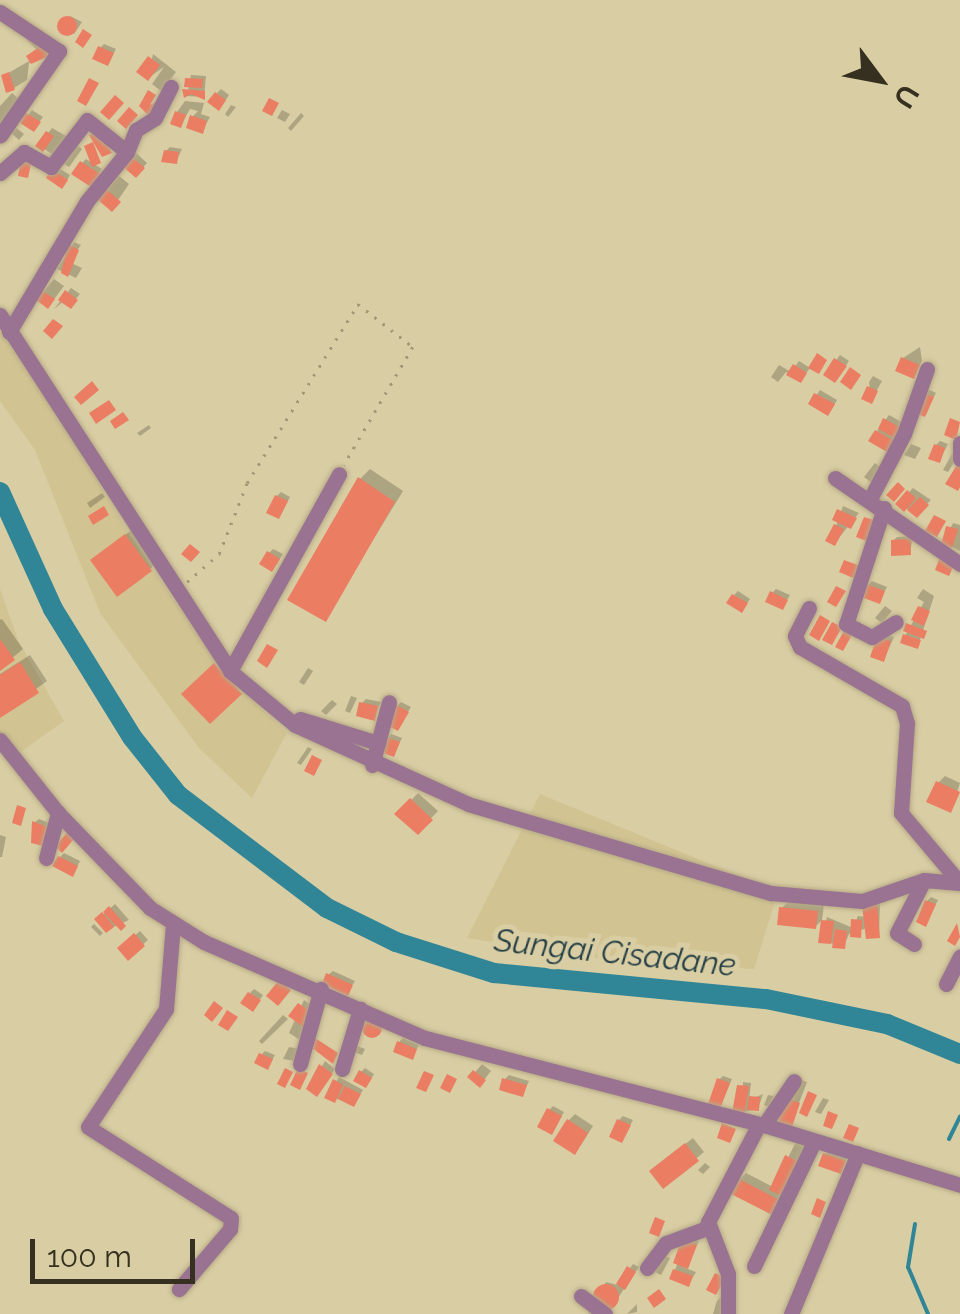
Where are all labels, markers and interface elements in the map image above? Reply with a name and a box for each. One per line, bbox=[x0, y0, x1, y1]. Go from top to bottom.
north arrow bbox=[830, 30, 930, 130]
text: U bbox=[886, 79, 925, 114]
water label: Sungai Cisadane bbox=[492, 921, 738, 985]
scale bar bbox=[35, 1219, 200, 1281]
text: 100 m bbox=[47, 1239, 132, 1274]

